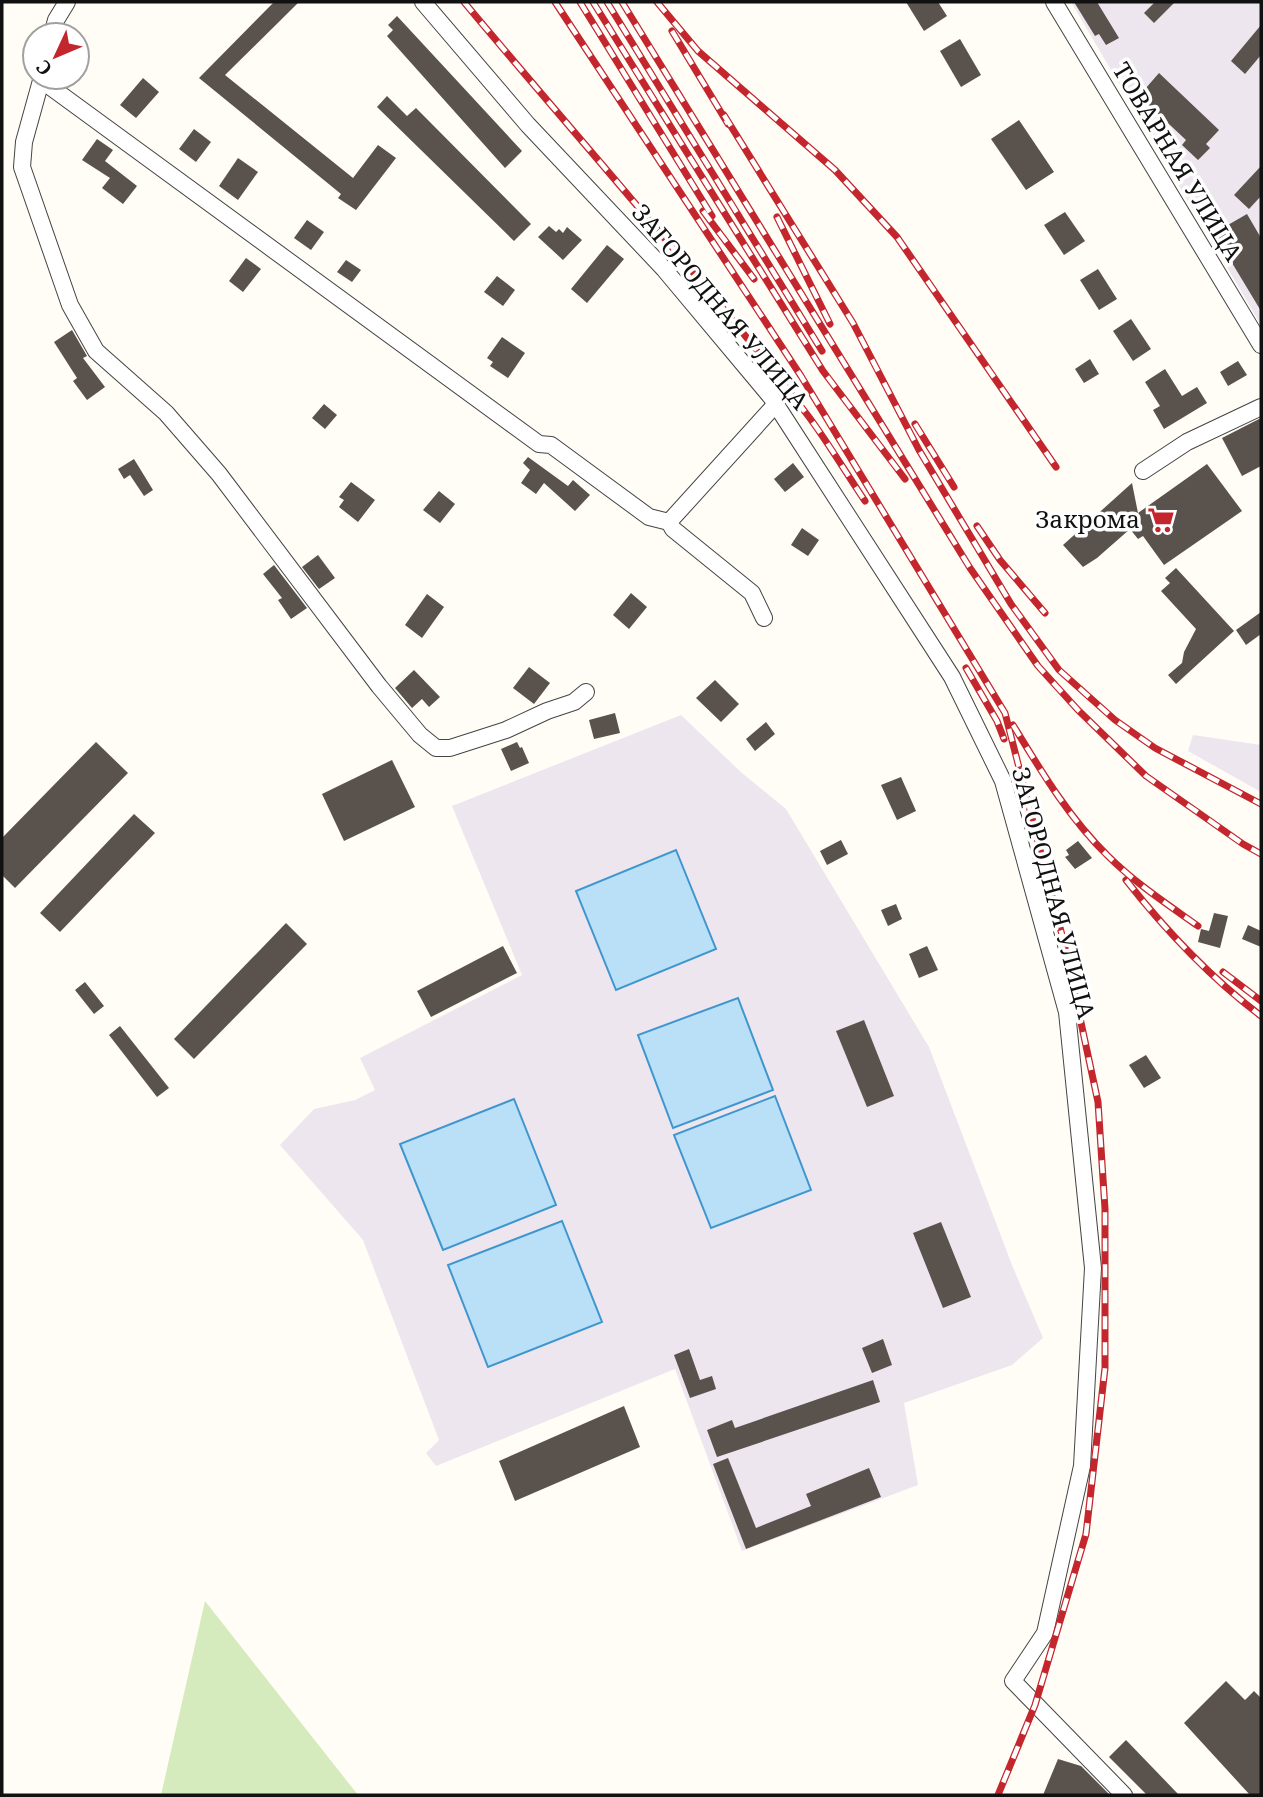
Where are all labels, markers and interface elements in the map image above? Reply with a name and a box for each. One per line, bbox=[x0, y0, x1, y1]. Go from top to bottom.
north arrow bbox=[21, 21, 91, 91]
text: С bbox=[30, 54, 57, 81]
street label: ТОВАРНАЯ УЛИЦА bbox=[1106, 56, 1251, 267]
street label: ЗАГОРОДНАЯ УЛИЦА bbox=[625, 196, 817, 416]
place label: Закрома bbox=[1035, 502, 1140, 535]
supermarket icon: Закрома bbox=[1146, 505, 1176, 535]
street label: ЗАГОРОДНАЯ УЛИЦА bbox=[1005, 763, 1104, 1022]

